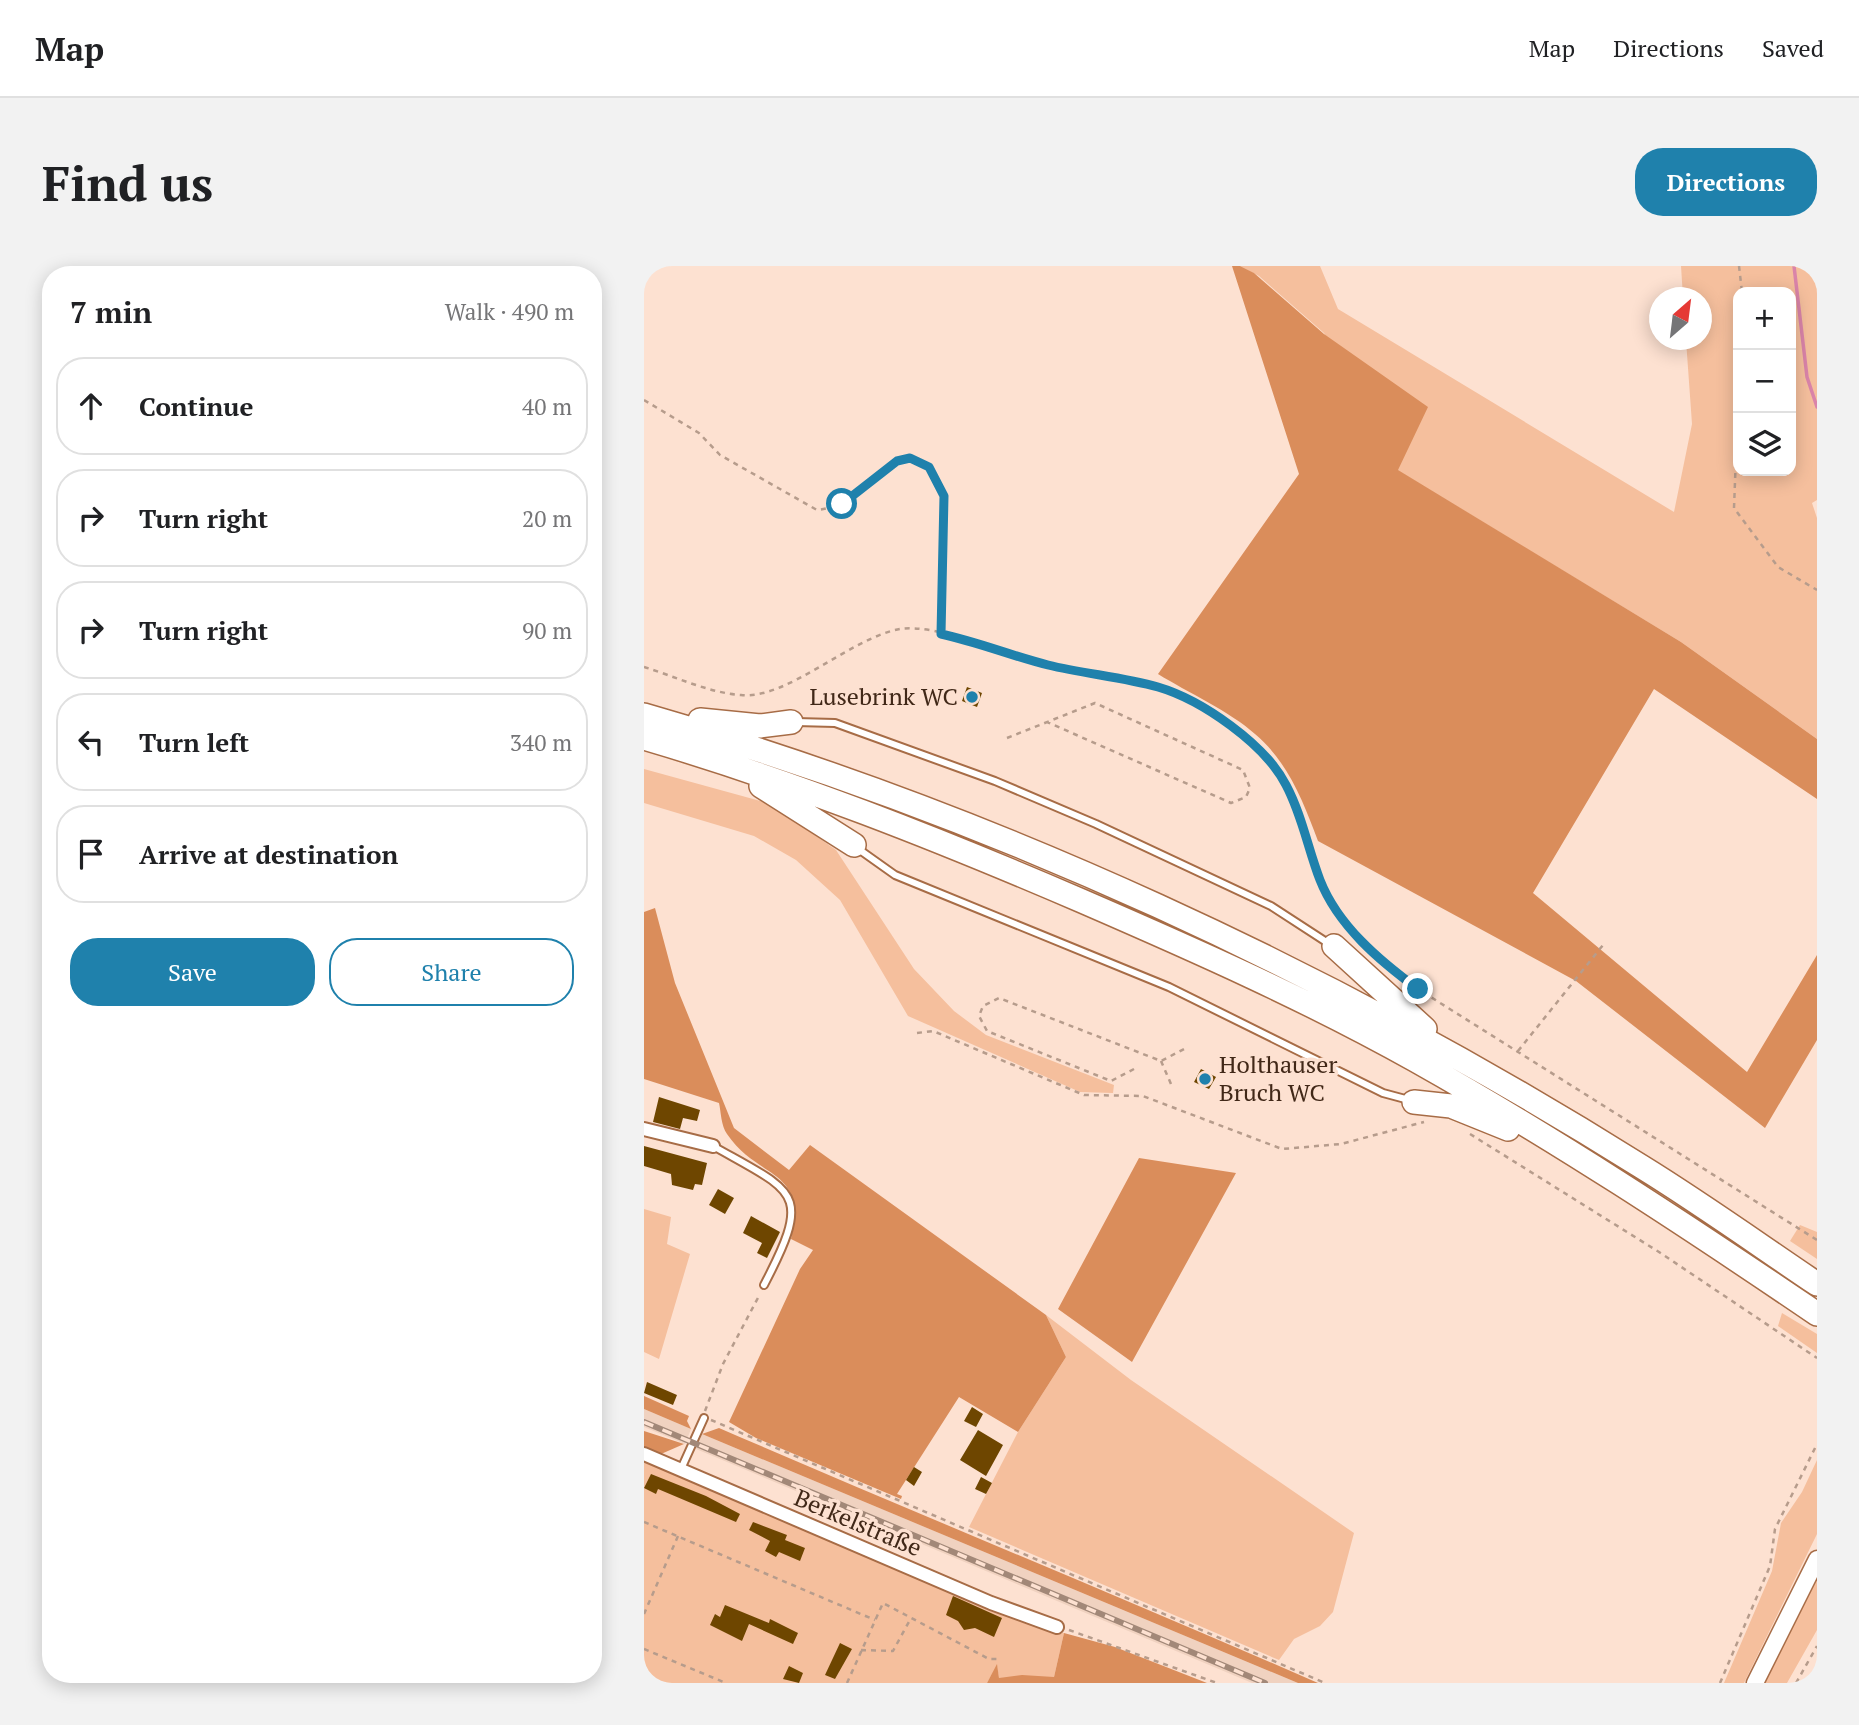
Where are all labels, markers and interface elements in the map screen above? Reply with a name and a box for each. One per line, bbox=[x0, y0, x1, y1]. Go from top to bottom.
text: Map bbox=[35, 27, 104, 70]
text: Map bbox=[1529, 32, 1575, 64]
text: Directions bbox=[1613, 32, 1724, 64]
text: Saved bbox=[1762, 32, 1824, 64]
button: Directions bbox=[1635, 148, 1817, 216]
text: Find us bbox=[42, 150, 213, 215]
north arrow bbox=[1649, 287, 1712, 350]
map controls bbox=[1733, 287, 1796, 476]
button: + bbox=[1733, 287, 1796, 350]
text: 7 min bbox=[70, 292, 152, 332]
text: Walk · 490 m bbox=[445, 296, 574, 327]
button: − bbox=[1733, 350, 1796, 413]
icon: ahead bbox=[72, 387, 110, 425]
text: Continue bbox=[139, 389, 253, 423]
text: 40 m bbox=[522, 391, 572, 422]
button: layers bbox=[1733, 413, 1796, 476]
route start bbox=[826, 488, 857, 519]
icon: right bbox=[72, 499, 110, 537]
text: Turn right bbox=[139, 501, 268, 535]
text: 20 m bbox=[522, 503, 572, 534]
icon: right bbox=[72, 611, 110, 649]
text: Turn right bbox=[139, 613, 268, 647]
text: 90 m bbox=[522, 615, 572, 646]
place label: Lusebrink WC bbox=[809, 680, 958, 712]
marker: Lusebrink WC bbox=[964, 689, 980, 705]
icon: left bbox=[72, 723, 110, 761]
text: Turn left bbox=[139, 725, 249, 759]
text: 340 m bbox=[510, 727, 572, 758]
icon: arrive bbox=[72, 835, 110, 873]
text: Arrive at destination bbox=[139, 837, 398, 871]
button: Save bbox=[70, 938, 315, 1006]
button: Share bbox=[329, 938, 574, 1006]
route end bbox=[1402, 973, 1433, 1004]
place label: Holthauser Bruch WC bbox=[1219, 1048, 1338, 1108]
marker: Holthauser Bruch WC bbox=[1197, 1071, 1213, 1087]
street label: Berkelstraße bbox=[790, 1481, 927, 1563]

